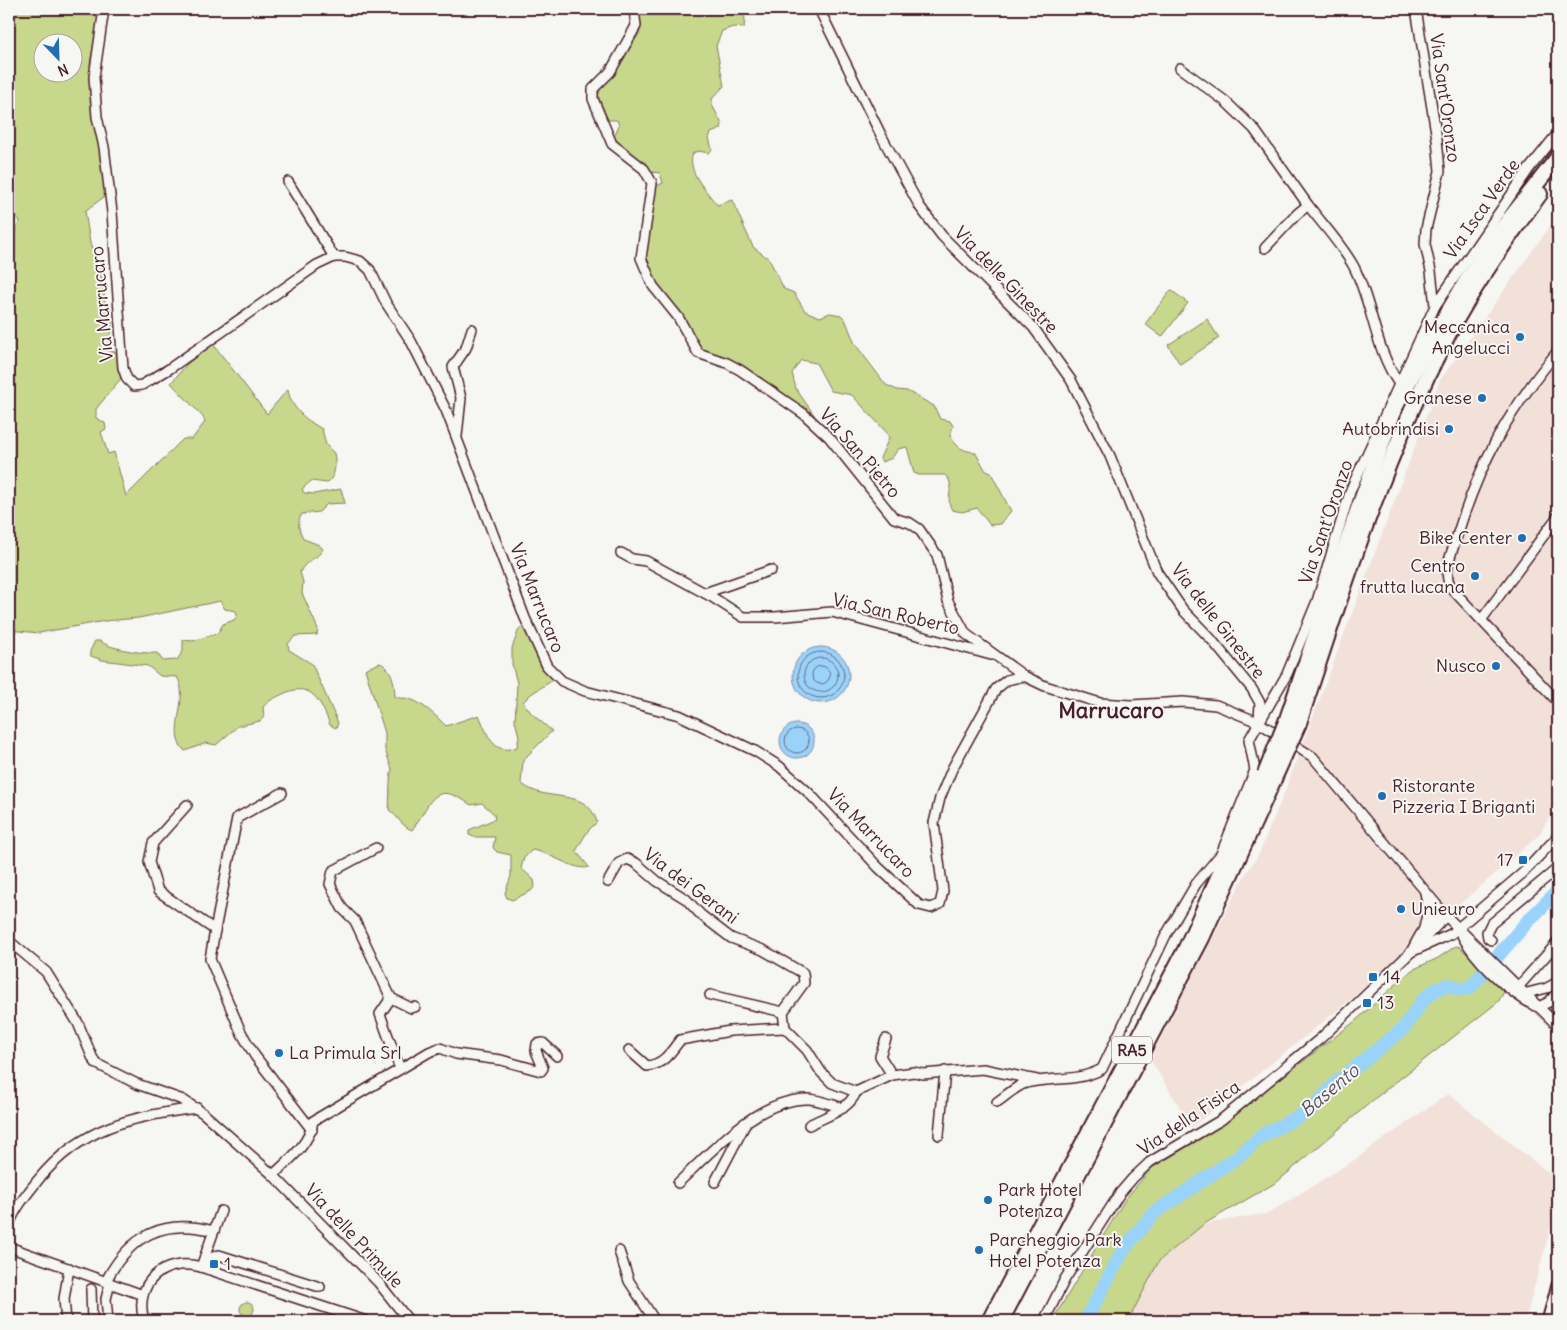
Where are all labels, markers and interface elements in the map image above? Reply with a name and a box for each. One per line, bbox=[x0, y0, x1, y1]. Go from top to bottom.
north arrow bbox=[32, 32, 82, 82]
street label: Via Sant'Oronzo bbox=[1425, 32, 1466, 164]
text: N bbox=[55, 60, 71, 80]
street label: Via Isca Verde bbox=[1439, 154, 1525, 263]
street label: Via delle Ginestre bbox=[949, 221, 1063, 338]
street label: Via Marrucaro bbox=[85, 245, 118, 363]
place label: Meccanica Angelucci bbox=[1424, 315, 1510, 359]
marker: Meccanica Angelucci bbox=[1514, 331, 1526, 343]
place label: Granese bbox=[1404, 386, 1472, 409]
marker: Granese bbox=[1476, 392, 1488, 404]
street label: Via San Pietro bbox=[815, 403, 906, 503]
place label: Autobrindisi bbox=[1342, 417, 1439, 440]
marker: Autobrindisi bbox=[1443, 423, 1455, 435]
street label: Via Sant'Oronzo bbox=[1293, 457, 1358, 587]
place label: Bike Center bbox=[1419, 526, 1513, 549]
marker: Bike Center bbox=[1516, 532, 1528, 544]
street label: Via Marrucaro bbox=[505, 540, 570, 656]
place label: Centro frutta lucana bbox=[1360, 554, 1465, 598]
street label: Via delle Ginestre bbox=[1166, 558, 1271, 683]
marker: Centro frutta lucana bbox=[1469, 570, 1481, 582]
street label: Via San Roberto bbox=[830, 588, 962, 639]
place label: Nusco bbox=[1436, 654, 1486, 677]
marker: Nusco bbox=[1490, 660, 1502, 672]
district label: Marrucaro bbox=[1058, 696, 1164, 724]
place label: Ristorante Pizzeria I Briganti bbox=[1392, 774, 1535, 818]
street label: Via Marrucaro bbox=[823, 783, 920, 882]
marker: Ristorante Pizzeria I Briganti bbox=[1376, 790, 1388, 802]
street label: Via dei Gerani bbox=[639, 842, 743, 929]
place label: 17 bbox=[1497, 848, 1513, 871]
marker: 17 bbox=[1517, 854, 1529, 866]
place label: Unieuro bbox=[1411, 897, 1475, 920]
marker: Unieuro bbox=[1395, 903, 1407, 915]
place label: 14 bbox=[1383, 965, 1401, 988]
marker: 14 bbox=[1367, 971, 1379, 983]
place label: 13 bbox=[1377, 991, 1394, 1014]
marker: 13 bbox=[1361, 997, 1373, 1009]
road number: RA5 bbox=[1112, 1036, 1152, 1064]
place label: La Primula Srl bbox=[289, 1041, 402, 1064]
marker: La Primula Srl bbox=[273, 1047, 285, 1059]
water label: Basento bbox=[1294, 1057, 1365, 1122]
street label: Via della Fisica bbox=[1133, 1075, 1244, 1160]
place label: Park Hotel Potenza bbox=[998, 1178, 1082, 1222]
street label: Via delle Primule bbox=[300, 1179, 409, 1293]
marker: Park Hotel Potenza bbox=[982, 1194, 994, 1206]
place label: Parcheggio Park Hotel Potenza bbox=[989, 1228, 1122, 1272]
marker: Parcheggio Park Hotel Potenza bbox=[973, 1244, 985, 1256]
place label: 1 bbox=[224, 1252, 231, 1275]
marker: 1 bbox=[208, 1258, 220, 1270]

